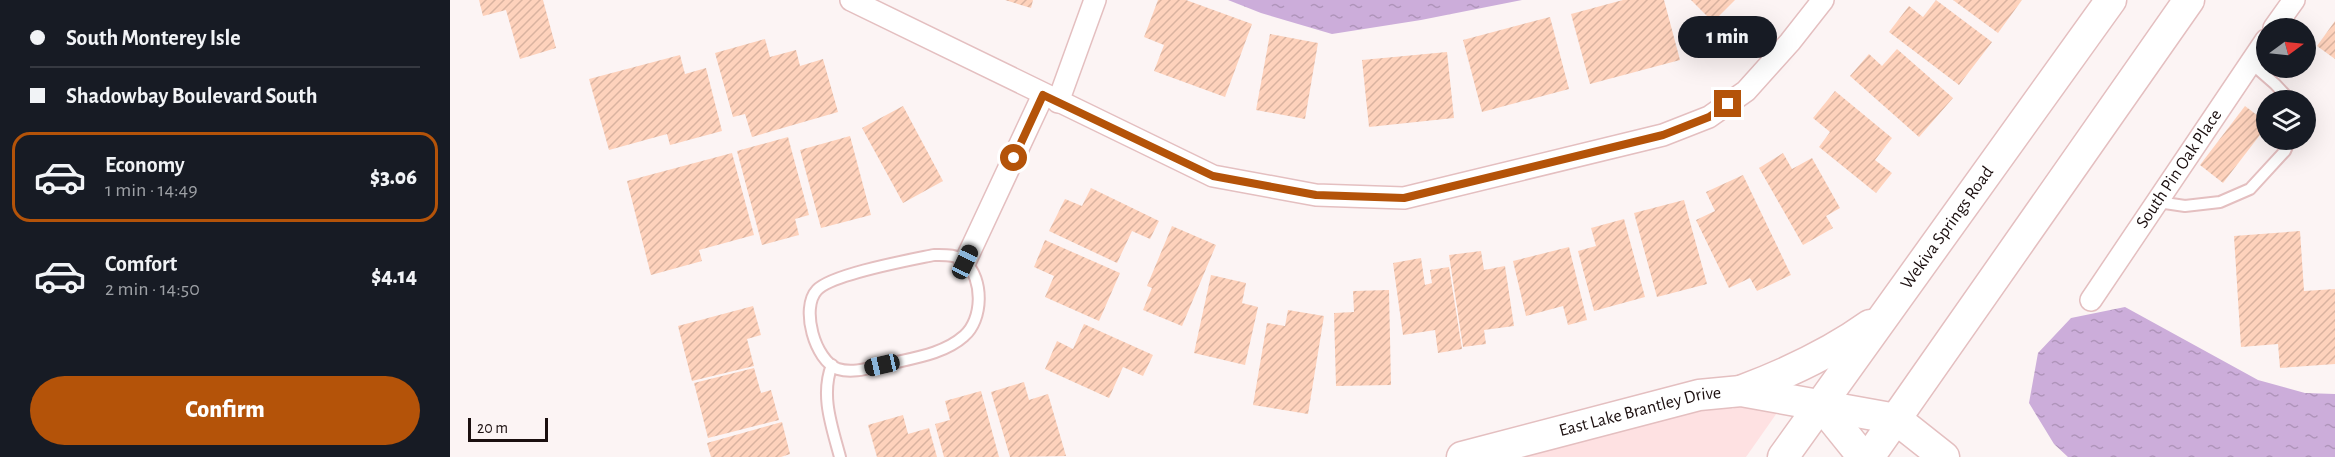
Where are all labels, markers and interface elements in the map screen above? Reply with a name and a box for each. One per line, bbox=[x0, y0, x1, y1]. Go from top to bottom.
callout: 1 min bbox=[1678, 17, 1778, 59]
north arrow bbox=[2256, 18, 2316, 78]
map controls bbox=[2256, 18, 2316, 150]
text: South Monterey Isle bbox=[66, 27, 241, 49]
text: 1 min bbox=[1706, 27, 1749, 47]
text: Shadowbay Boulevard South bbox=[66, 85, 318, 107]
route end bbox=[1714, 90, 1741, 117]
button: layers bbox=[2256, 90, 2316, 150]
street label: South Pin Oak Place bbox=[2133, 106, 2225, 231]
route start bbox=[1000, 144, 1027, 171]
icon: car bbox=[33, 150, 87, 204]
text: Economy bbox=[105, 154, 185, 176]
street label: Wekiva Springs Road bbox=[1898, 163, 1997, 292]
text: $3.06 bbox=[370, 166, 417, 188]
text: 1 min · 14:49 bbox=[105, 180, 198, 200]
car bbox=[949, 242, 981, 282]
icon: car bbox=[33, 249, 87, 303]
text: Comfort bbox=[105, 253, 177, 275]
text: $4.14 bbox=[371, 265, 417, 287]
text: 2 min · 14:50 bbox=[105, 279, 200, 299]
car bbox=[862, 352, 902, 378]
button: Confirm bbox=[30, 376, 420, 445]
street label: East Lake Brantley Drive bbox=[1557, 384, 1722, 440]
scale bar bbox=[468, 415, 548, 442]
text: 20 m bbox=[477, 420, 508, 436]

